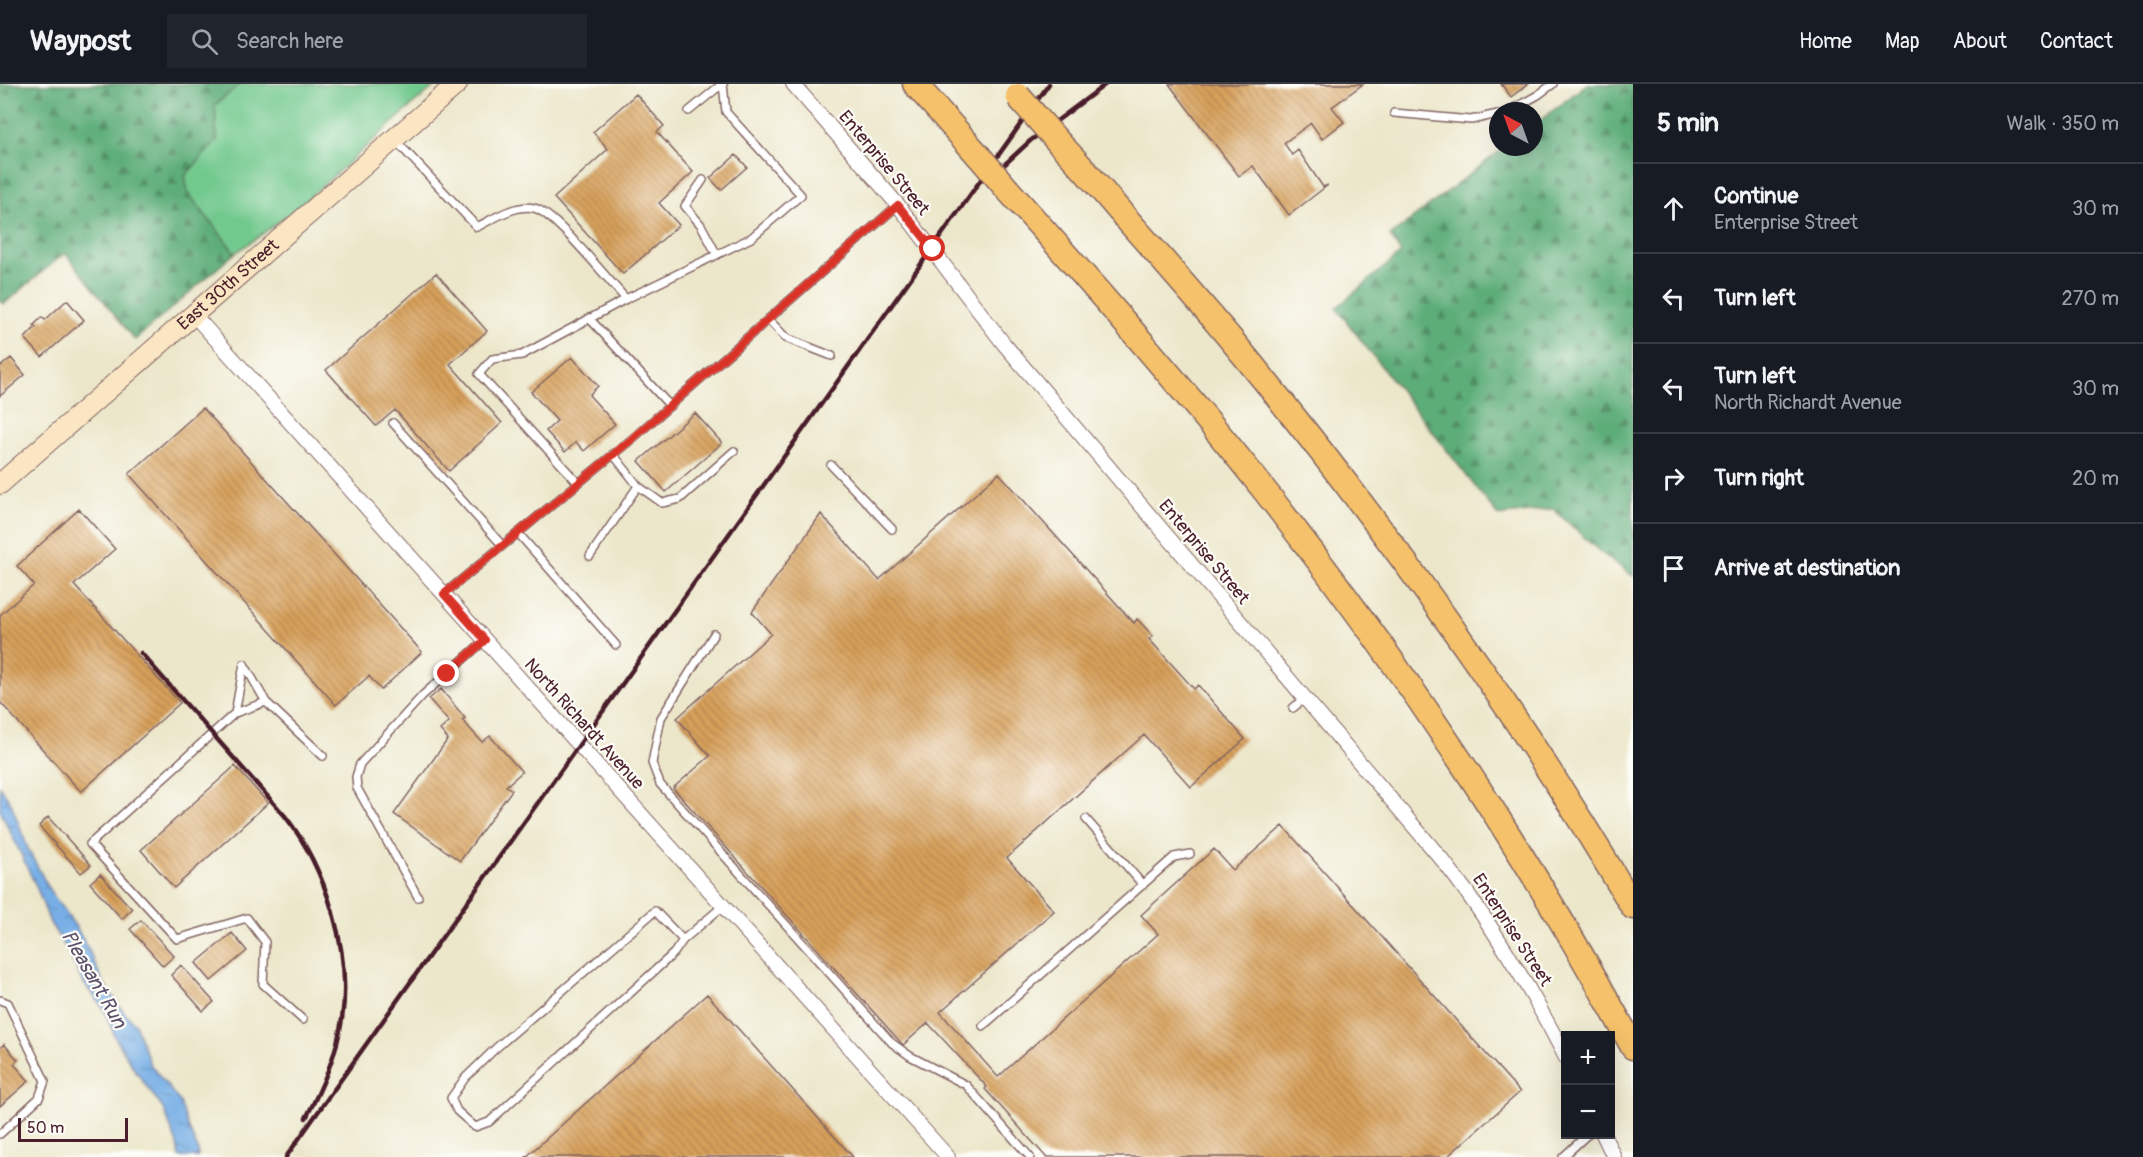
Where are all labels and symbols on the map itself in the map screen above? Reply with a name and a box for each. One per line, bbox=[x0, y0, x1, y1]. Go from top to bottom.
north arrow bbox=[1489, 102, 1543, 156]
street label: Enterprise Street bbox=[834, 106, 935, 221]
street label: East 30th Street bbox=[172, 233, 284, 335]
route start bbox=[919, 235, 945, 261]
street label: Enterprise Street bbox=[1154, 495, 1255, 610]
street label: North Richardt Avenue bbox=[519, 654, 649, 795]
route end bbox=[433, 660, 459, 686]
street label: Enterprise Street bbox=[1467, 869, 1557, 991]
water label: Pleasant Run bbox=[56, 926, 133, 1034]
scale bar bbox=[18, 1115, 128, 1142]

